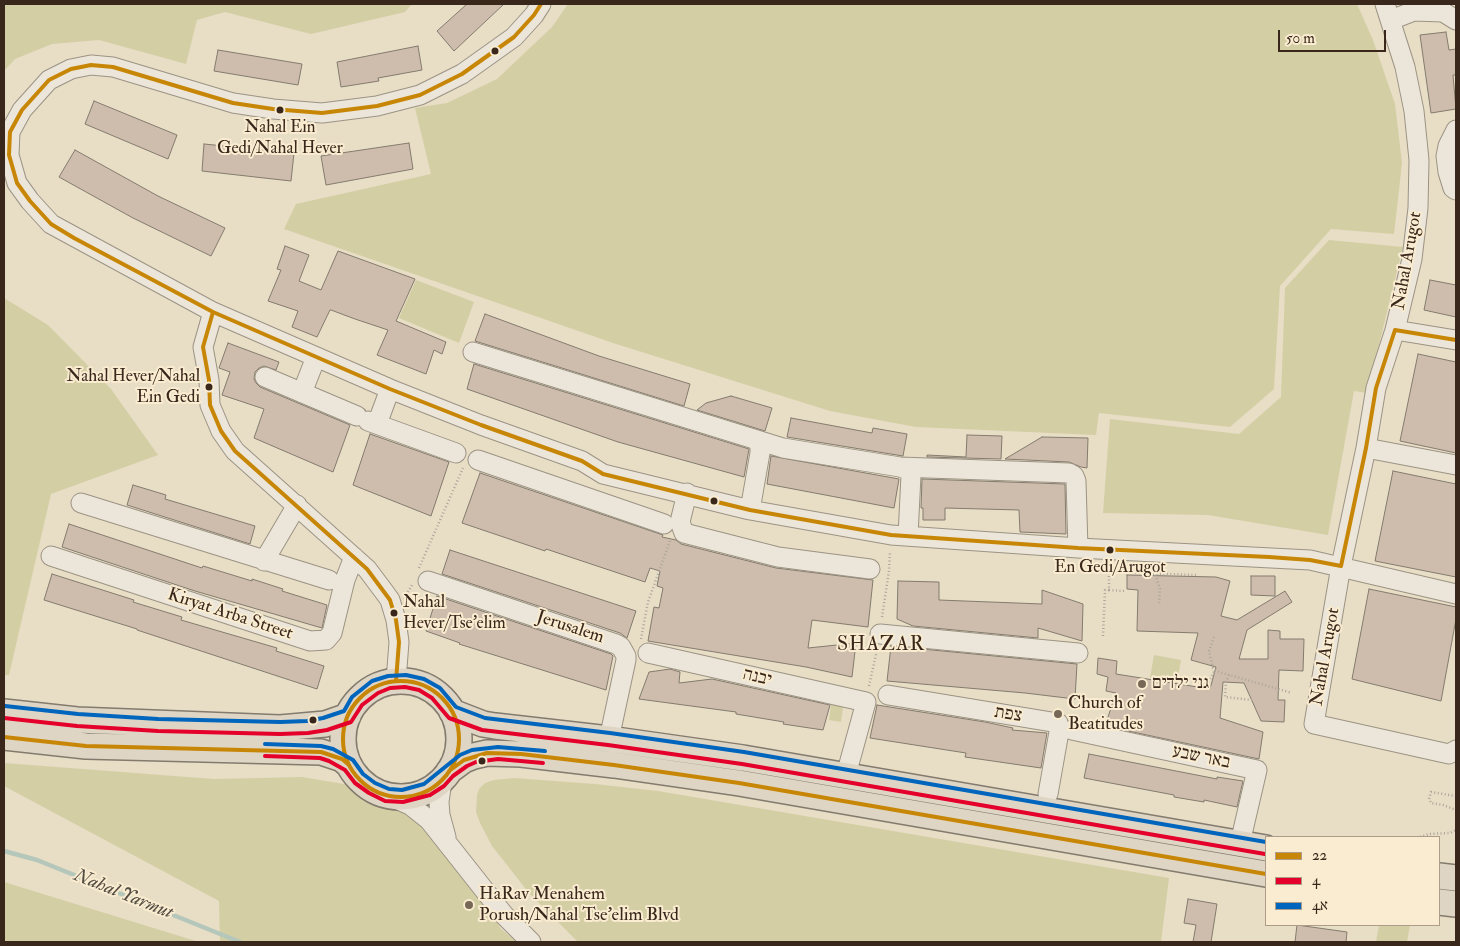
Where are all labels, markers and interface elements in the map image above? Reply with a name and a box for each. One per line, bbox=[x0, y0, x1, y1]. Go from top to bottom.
scale bar bbox=[1280, 20, 1388, 52]
text: 50 m bbox=[1286, 29, 1315, 48]
unlabelled marker bbox=[490, 46, 500, 56]
marker: Nahal Ein Gedi/Nahal Hever bbox=[275, 105, 285, 115]
place label: Nahal Ein Gedi/Nahal Hever bbox=[217, 118, 343, 158]
street label: Nahal Arugot bbox=[1389, 210, 1427, 312]
place label: Nahal Hever/Nahal Ein Gedi bbox=[66, 367, 200, 407]
marker: Nahal Hever/Nahal Ein Gedi bbox=[204, 382, 214, 392]
unlabelled marker bbox=[709, 496, 719, 506]
marker: En Gedi/Arugot bbox=[1105, 545, 1115, 555]
place label: En Gedi/Arugot bbox=[1054, 558, 1166, 578]
street label: Kiryat Arba Street bbox=[165, 585, 295, 645]
place label: Nahal Hever/Tse'elim bbox=[403, 593, 506, 633]
street label: Nahal Arugot bbox=[1307, 606, 1345, 708]
street label: Jerusalem bbox=[533, 607, 607, 649]
marker: Nahal Hever/Tse'elim bbox=[389, 608, 399, 618]
district label: SHAZAR bbox=[836, 634, 926, 658]
street label: יבנה bbox=[740, 664, 774, 692]
place label: גני ילדים bbox=[1152, 673, 1209, 695]
marker: גני ילדים bbox=[1136, 678, 1148, 690]
place label: Church of Beatitudes bbox=[1068, 693, 1143, 736]
street label: צפת bbox=[993, 702, 1023, 728]
marker: Church of Beatitudes bbox=[1052, 708, 1064, 720]
unlabelled marker bbox=[308, 715, 318, 725]
street label: באר שבע bbox=[1170, 741, 1232, 775]
unlabelled marker bbox=[477, 756, 487, 766]
legend bbox=[1265, 836, 1440, 926]
text: 22 bbox=[1312, 846, 1327, 865]
water label: Nahal Yarmut bbox=[70, 865, 176, 925]
text: 4 bbox=[1312, 871, 1320, 890]
place label: HaRav Menahem Porush/Nahal Tse'elim Blvd bbox=[479, 884, 679, 926]
text: 4א bbox=[1312, 896, 1328, 915]
marker: HaRav Menahem Porush/Nahal Tse'elim Blvd bbox=[463, 899, 475, 911]

